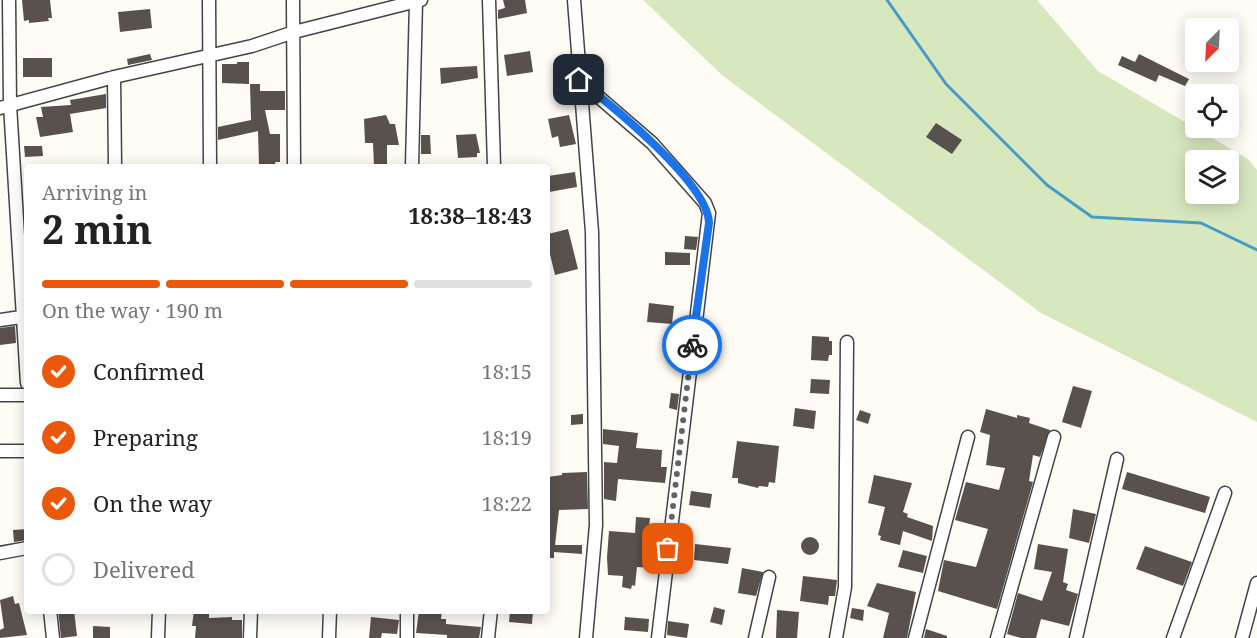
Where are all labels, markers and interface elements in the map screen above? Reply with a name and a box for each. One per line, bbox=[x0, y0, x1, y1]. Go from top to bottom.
north arrow bbox=[1185, 18, 1239, 72]
map controls bbox=[1185, 18, 1239, 204]
pin bbox=[553, 54, 604, 105]
icon: home bbox=[562, 63, 595, 96]
button: locate bbox=[1185, 84, 1239, 138]
button: layers bbox=[1185, 150, 1239, 204]
text: Arriving in bbox=[42, 179, 147, 206]
text: 18:38–18:43 bbox=[408, 200, 532, 230]
text: 2 min bbox=[42, 202, 152, 255]
text: On the way · 190 m bbox=[42, 297, 223, 324]
courier bbox=[662, 315, 722, 375]
icon: bike bbox=[676, 329, 709, 362]
icon: check bbox=[42, 355, 75, 388]
text: Confirmed bbox=[93, 356, 204, 386]
text: 18:15 bbox=[482, 358, 532, 385]
icon: check bbox=[42, 421, 75, 454]
text: Preparing bbox=[93, 422, 198, 452]
text: 18:19 bbox=[482, 424, 532, 451]
icon: check bbox=[42, 487, 75, 520]
text: On the way bbox=[93, 488, 212, 518]
text: 18:22 bbox=[482, 490, 532, 517]
pin bbox=[642, 523, 693, 574]
icon: bag bbox=[651, 532, 684, 565]
text: Delivered bbox=[93, 554, 195, 584]

